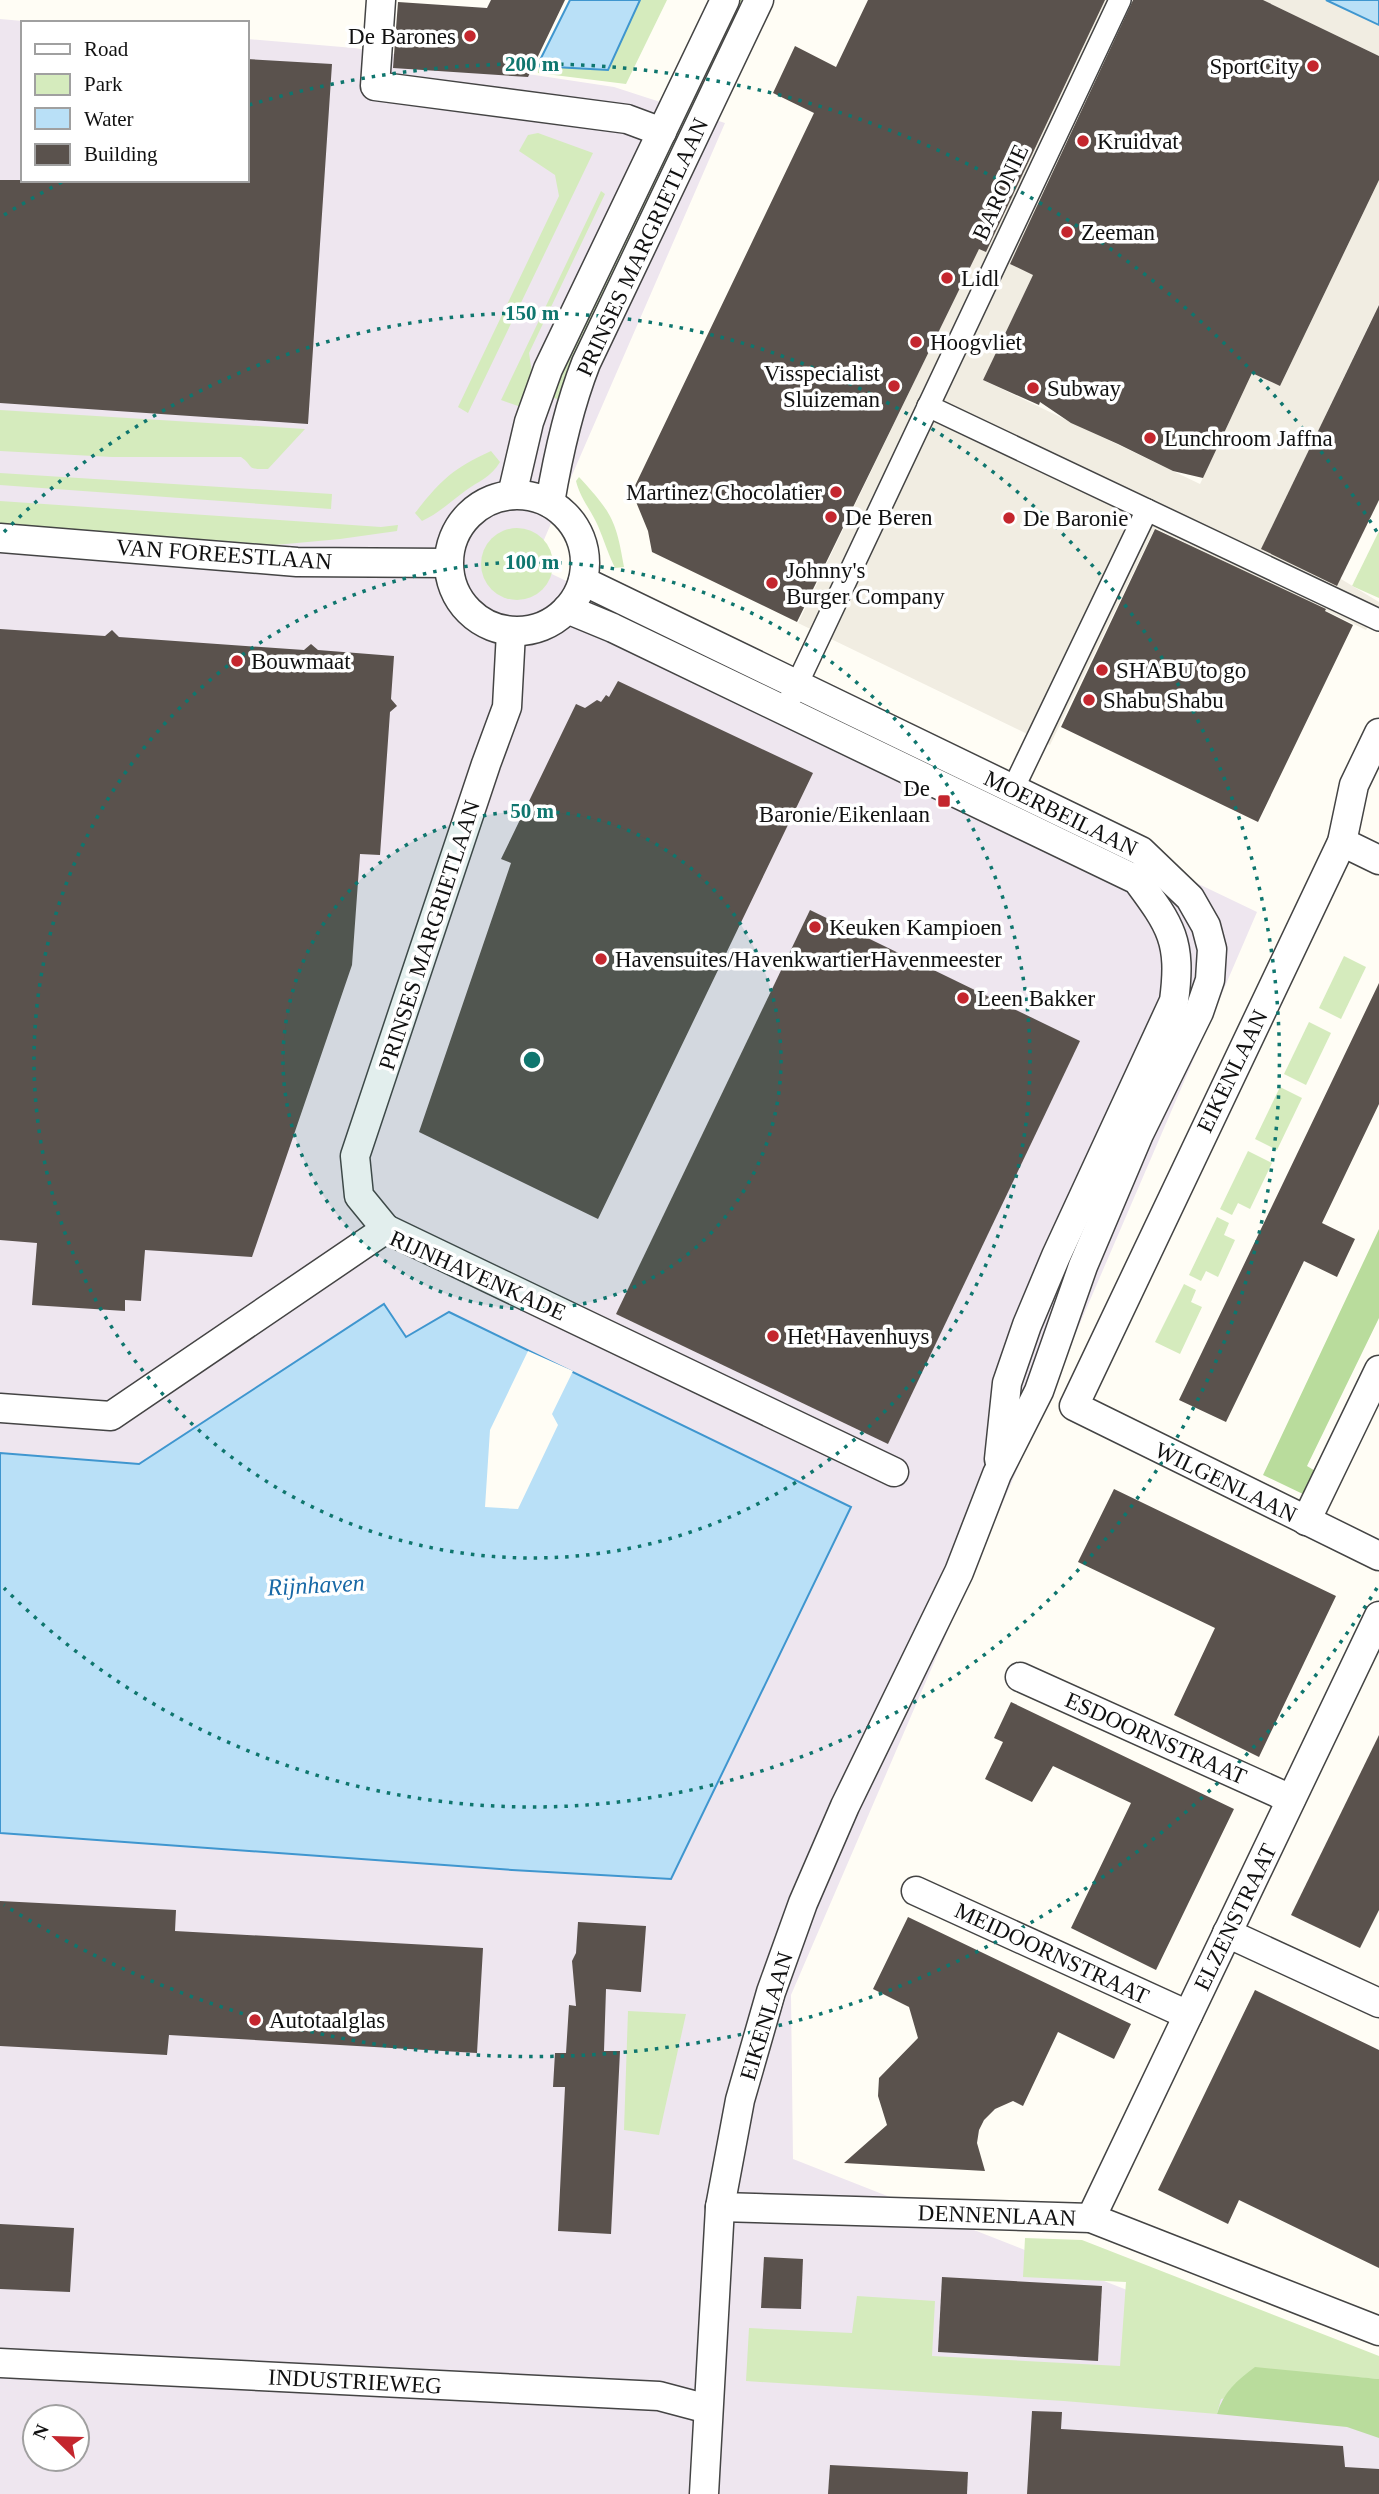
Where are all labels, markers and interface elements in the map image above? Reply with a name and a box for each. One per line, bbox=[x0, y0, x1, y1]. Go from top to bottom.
legend bbox=[21, 21, 248, 182]
place label: De Barones bbox=[348, 24, 456, 49]
marker: De Barones bbox=[462, 28, 478, 44]
text: Road bbox=[84, 37, 129, 61]
text: 200 m bbox=[505, 52, 560, 76]
place label: SportCity bbox=[1210, 54, 1299, 79]
marker: SportCity bbox=[1305, 58, 1321, 74]
text: Park bbox=[84, 72, 123, 96]
text: Water bbox=[84, 107, 134, 131]
street label: PRINSES MARGRIETLAAN bbox=[572, 114, 713, 380]
place label: Kruidvat bbox=[1097, 129, 1179, 154]
marker: Kruidvat bbox=[1075, 133, 1091, 149]
street label: BARONIE bbox=[968, 141, 1033, 244]
text: Building bbox=[84, 142, 158, 166]
place label: Zeeman bbox=[1081, 220, 1156, 245]
marker: Zeeman bbox=[1059, 224, 1075, 240]
place label: Lidl bbox=[961, 266, 999, 291]
marker: Lidl bbox=[939, 270, 955, 286]
text: 150 m bbox=[505, 301, 560, 325]
place label: Hoogvliet bbox=[930, 330, 1023, 355]
marker: Hoogvliet bbox=[908, 334, 924, 350]
place label: Visspecialist Sluizeman bbox=[764, 361, 881, 412]
place label: Subway bbox=[1047, 376, 1122, 401]
marker: Visspecialist Sluizeman bbox=[886, 378, 902, 394]
marker: Subway bbox=[1025, 380, 1041, 396]
place label: Lunchroom Jaffna bbox=[1164, 426, 1333, 451]
marker: Lunchroom Jaffna bbox=[1142, 430, 1158, 446]
place label: Martinez Chocolatier bbox=[626, 480, 822, 505]
marker: Martinez Chocolatier bbox=[828, 484, 844, 500]
place label: De Beren bbox=[845, 505, 933, 530]
place label: De Baronie bbox=[1023, 506, 1128, 531]
marker: De Beren bbox=[823, 509, 839, 525]
marker: De Baronie bbox=[1001, 510, 1017, 526]
street label: VAN FOREESTLAAN bbox=[115, 534, 333, 575]
text: 100 m bbox=[505, 550, 560, 574]
place label: Johnny's Burger Company bbox=[786, 558, 945, 609]
marker: Johnny's Burger Company bbox=[764, 575, 780, 591]
place label: Bouwmaat bbox=[251, 649, 351, 674]
marker: Bouwmaat bbox=[229, 653, 245, 669]
place label: SHABU to go bbox=[1116, 658, 1246, 683]
marker: SHABU to go bbox=[1094, 662, 1110, 678]
place label: Shabu Shabu bbox=[1103, 688, 1224, 713]
marker: Shabu Shabu bbox=[1081, 692, 1097, 708]
street label: MOERBEILAAN bbox=[980, 766, 1142, 862]
place label: De Baronie/Eikenlaan bbox=[759, 776, 930, 827]
marker: De Baronie/Eikenlaan bbox=[936, 793, 952, 809]
street label: PRINSES MARGRIETLAAN bbox=[374, 797, 485, 1073]
text: 50 m bbox=[510, 799, 554, 823]
place label: Keuken Kampioen bbox=[829, 915, 1003, 940]
marker: Keuken Kampioen bbox=[807, 919, 823, 935]
place label: Havensuites/HavenkwartierHavenmeester bbox=[615, 947, 1002, 972]
marker: Havensuites/HavenkwartierHavenmeester bbox=[593, 951, 609, 967]
place label: Leen Bakker bbox=[977, 986, 1095, 1011]
marker: Leen Bakker bbox=[955, 990, 971, 1006]
street label: EIKENLAAN bbox=[1192, 1006, 1273, 1136]
centre of rings bbox=[520, 1048, 544, 1072]
street label: RIJNHAVENKADE bbox=[386, 1225, 570, 1326]
place label: Het Havenhuys bbox=[787, 1324, 929, 1349]
marker: Het Havenhuys bbox=[765, 1328, 781, 1344]
street label: WILGENLAAN bbox=[1151, 1437, 1301, 1528]
water label: Rijnhaven bbox=[266, 1569, 365, 1601]
street label: ESDOORNSTRAAT bbox=[1061, 1687, 1250, 1790]
street label: ELZENSTRAAT bbox=[1189, 1840, 1282, 1994]
street label: MEIDOORNSTRAAT bbox=[951, 1898, 1153, 2009]
street label: EIKENLAAN bbox=[735, 1949, 798, 2083]
place label: Autotaalglas bbox=[269, 2008, 385, 2033]
marker: Autotaalglas bbox=[247, 2012, 263, 2028]
street label: DENNENLAAN bbox=[917, 2200, 1077, 2231]
street label: INDUSTRIEWEG bbox=[268, 2364, 442, 2399]
north arrow bbox=[21, 2403, 91, 2473]
text: N bbox=[28, 2421, 53, 2442]

